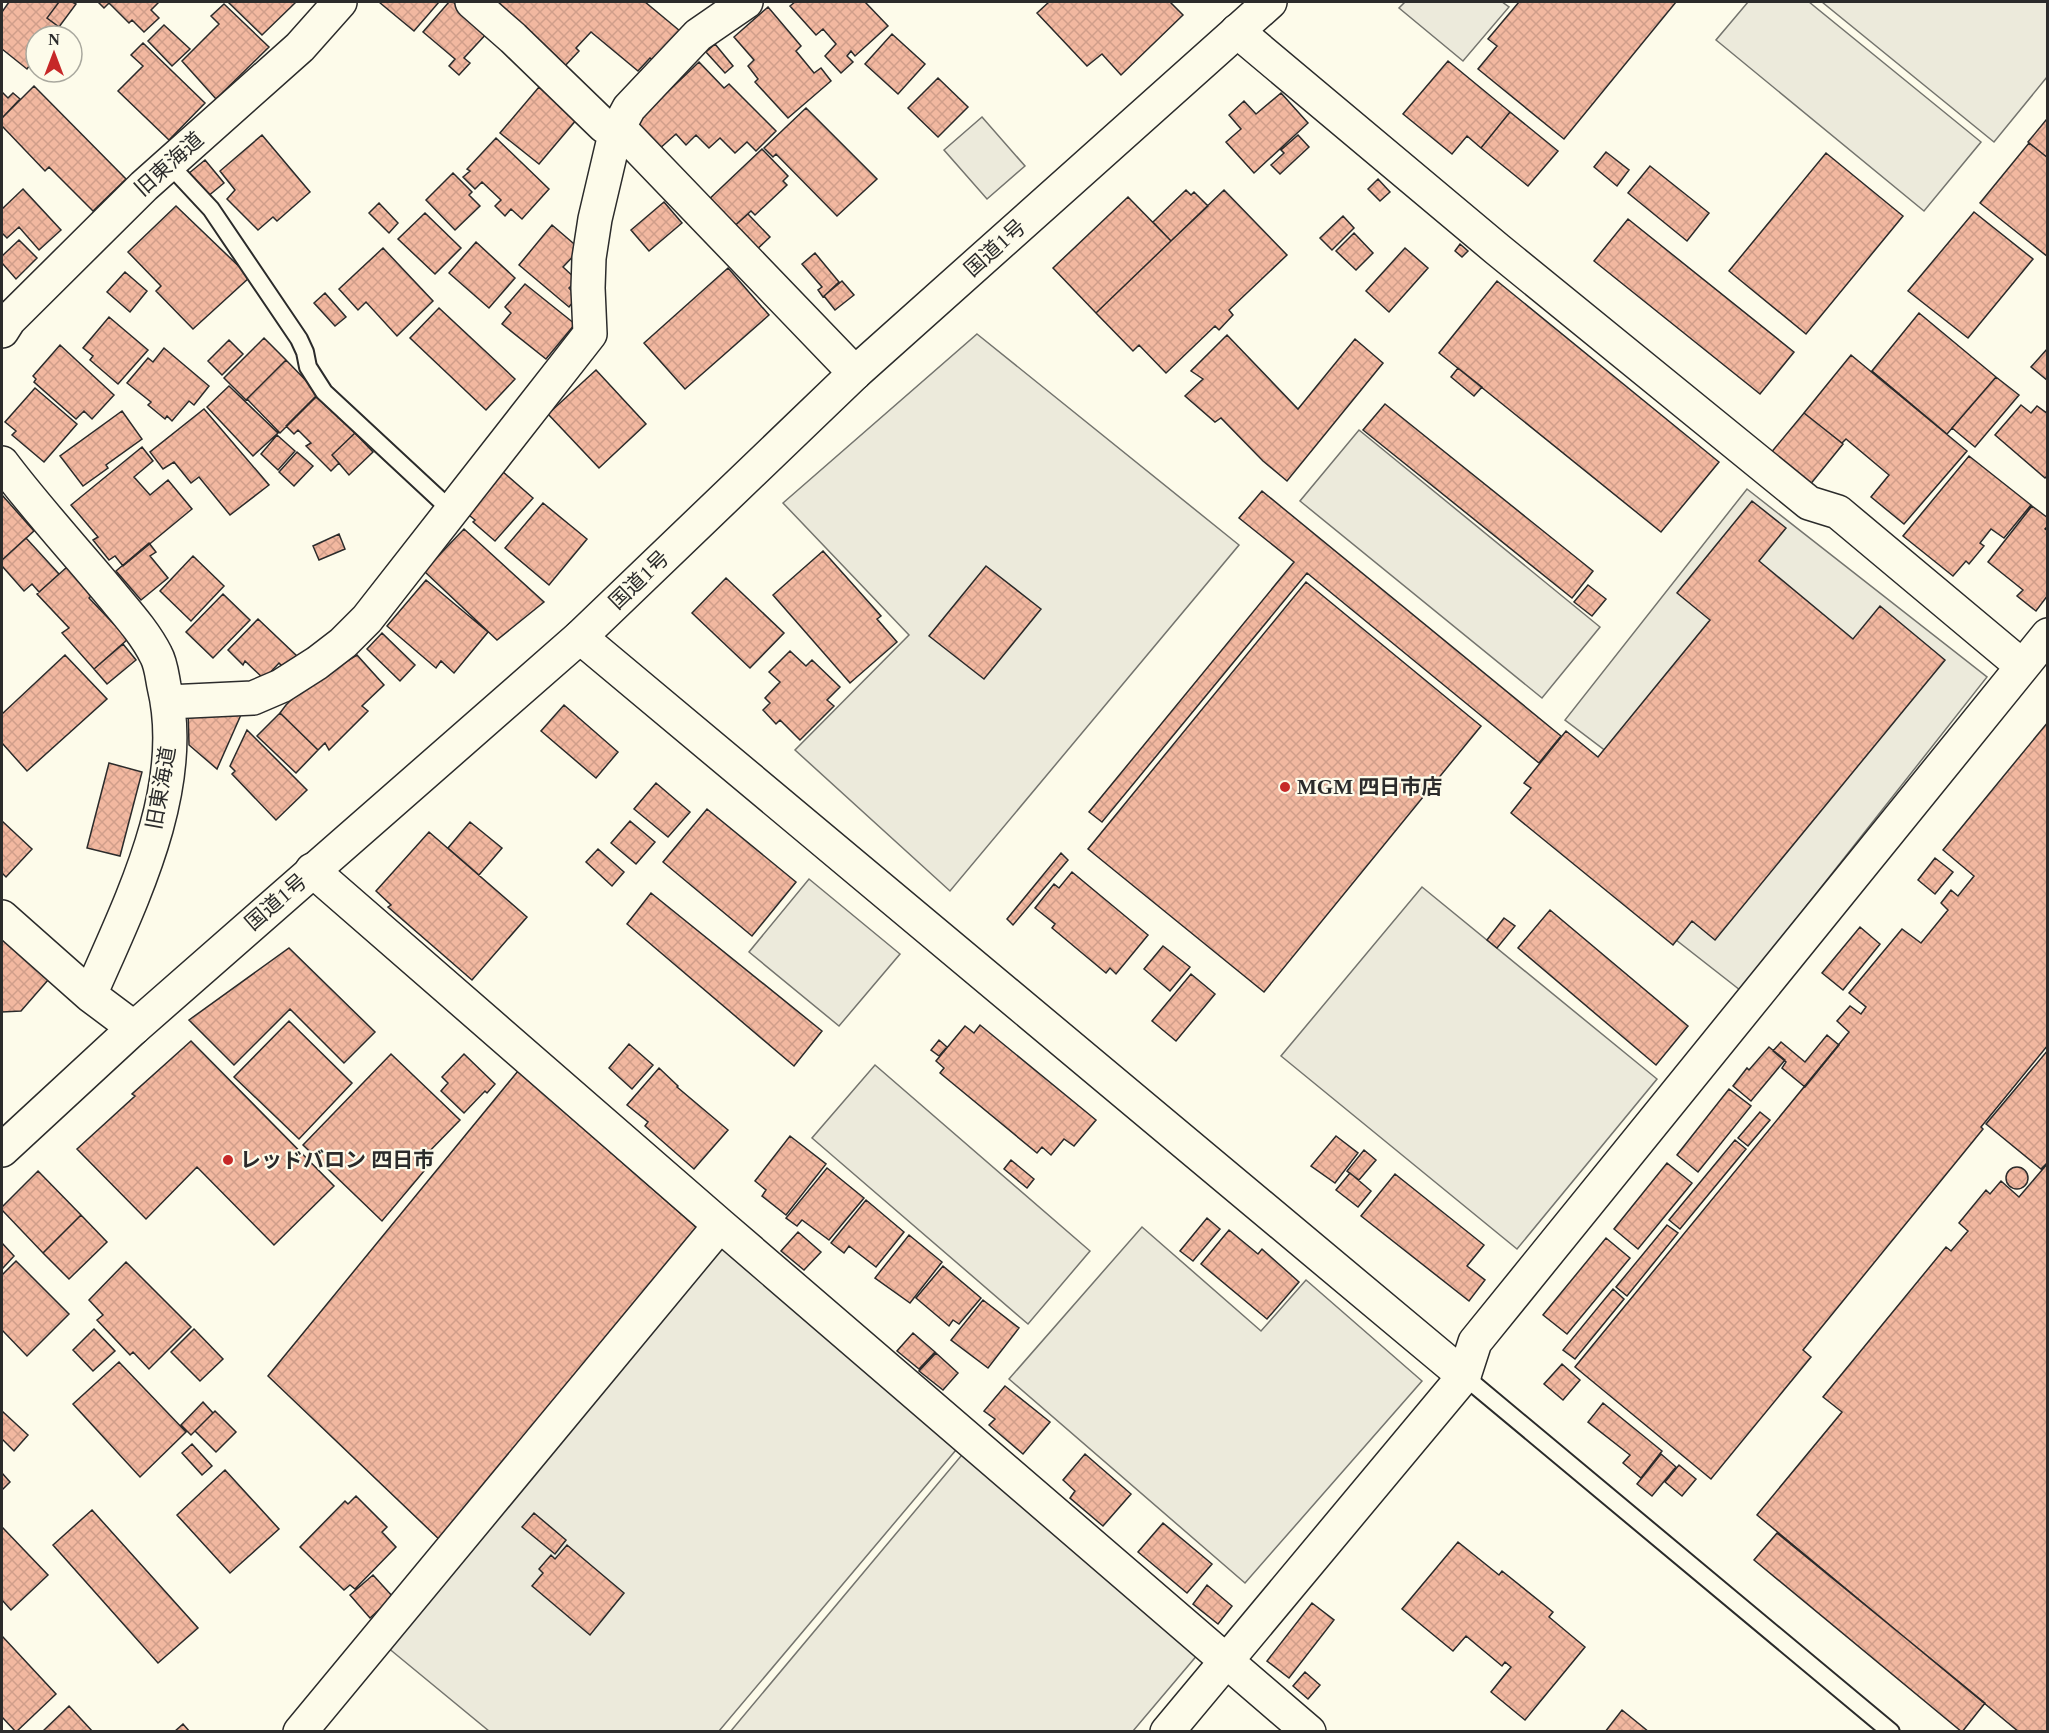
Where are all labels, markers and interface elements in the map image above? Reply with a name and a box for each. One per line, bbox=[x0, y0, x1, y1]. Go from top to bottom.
north arrow bbox=[24, 24, 84, 84]
text: N bbox=[48, 31, 60, 48]
street label: 旧東海道 bbox=[130, 127, 208, 201]
street label: 国道1号 bbox=[960, 214, 1030, 282]
street label: 国道1号 bbox=[604, 546, 674, 614]
street label: 旧東海道 bbox=[142, 745, 180, 831]
place label: MGM 四日市店 bbox=[1297, 775, 1442, 799]
marker: MGM 四日市店 bbox=[1278, 780, 1292, 794]
street label: 国道1号 bbox=[240, 869, 312, 935]
place label: レッドバロン 四日市 bbox=[240, 1148, 434, 1172]
marker: レッドバロン 四日市 bbox=[221, 1153, 235, 1167]

